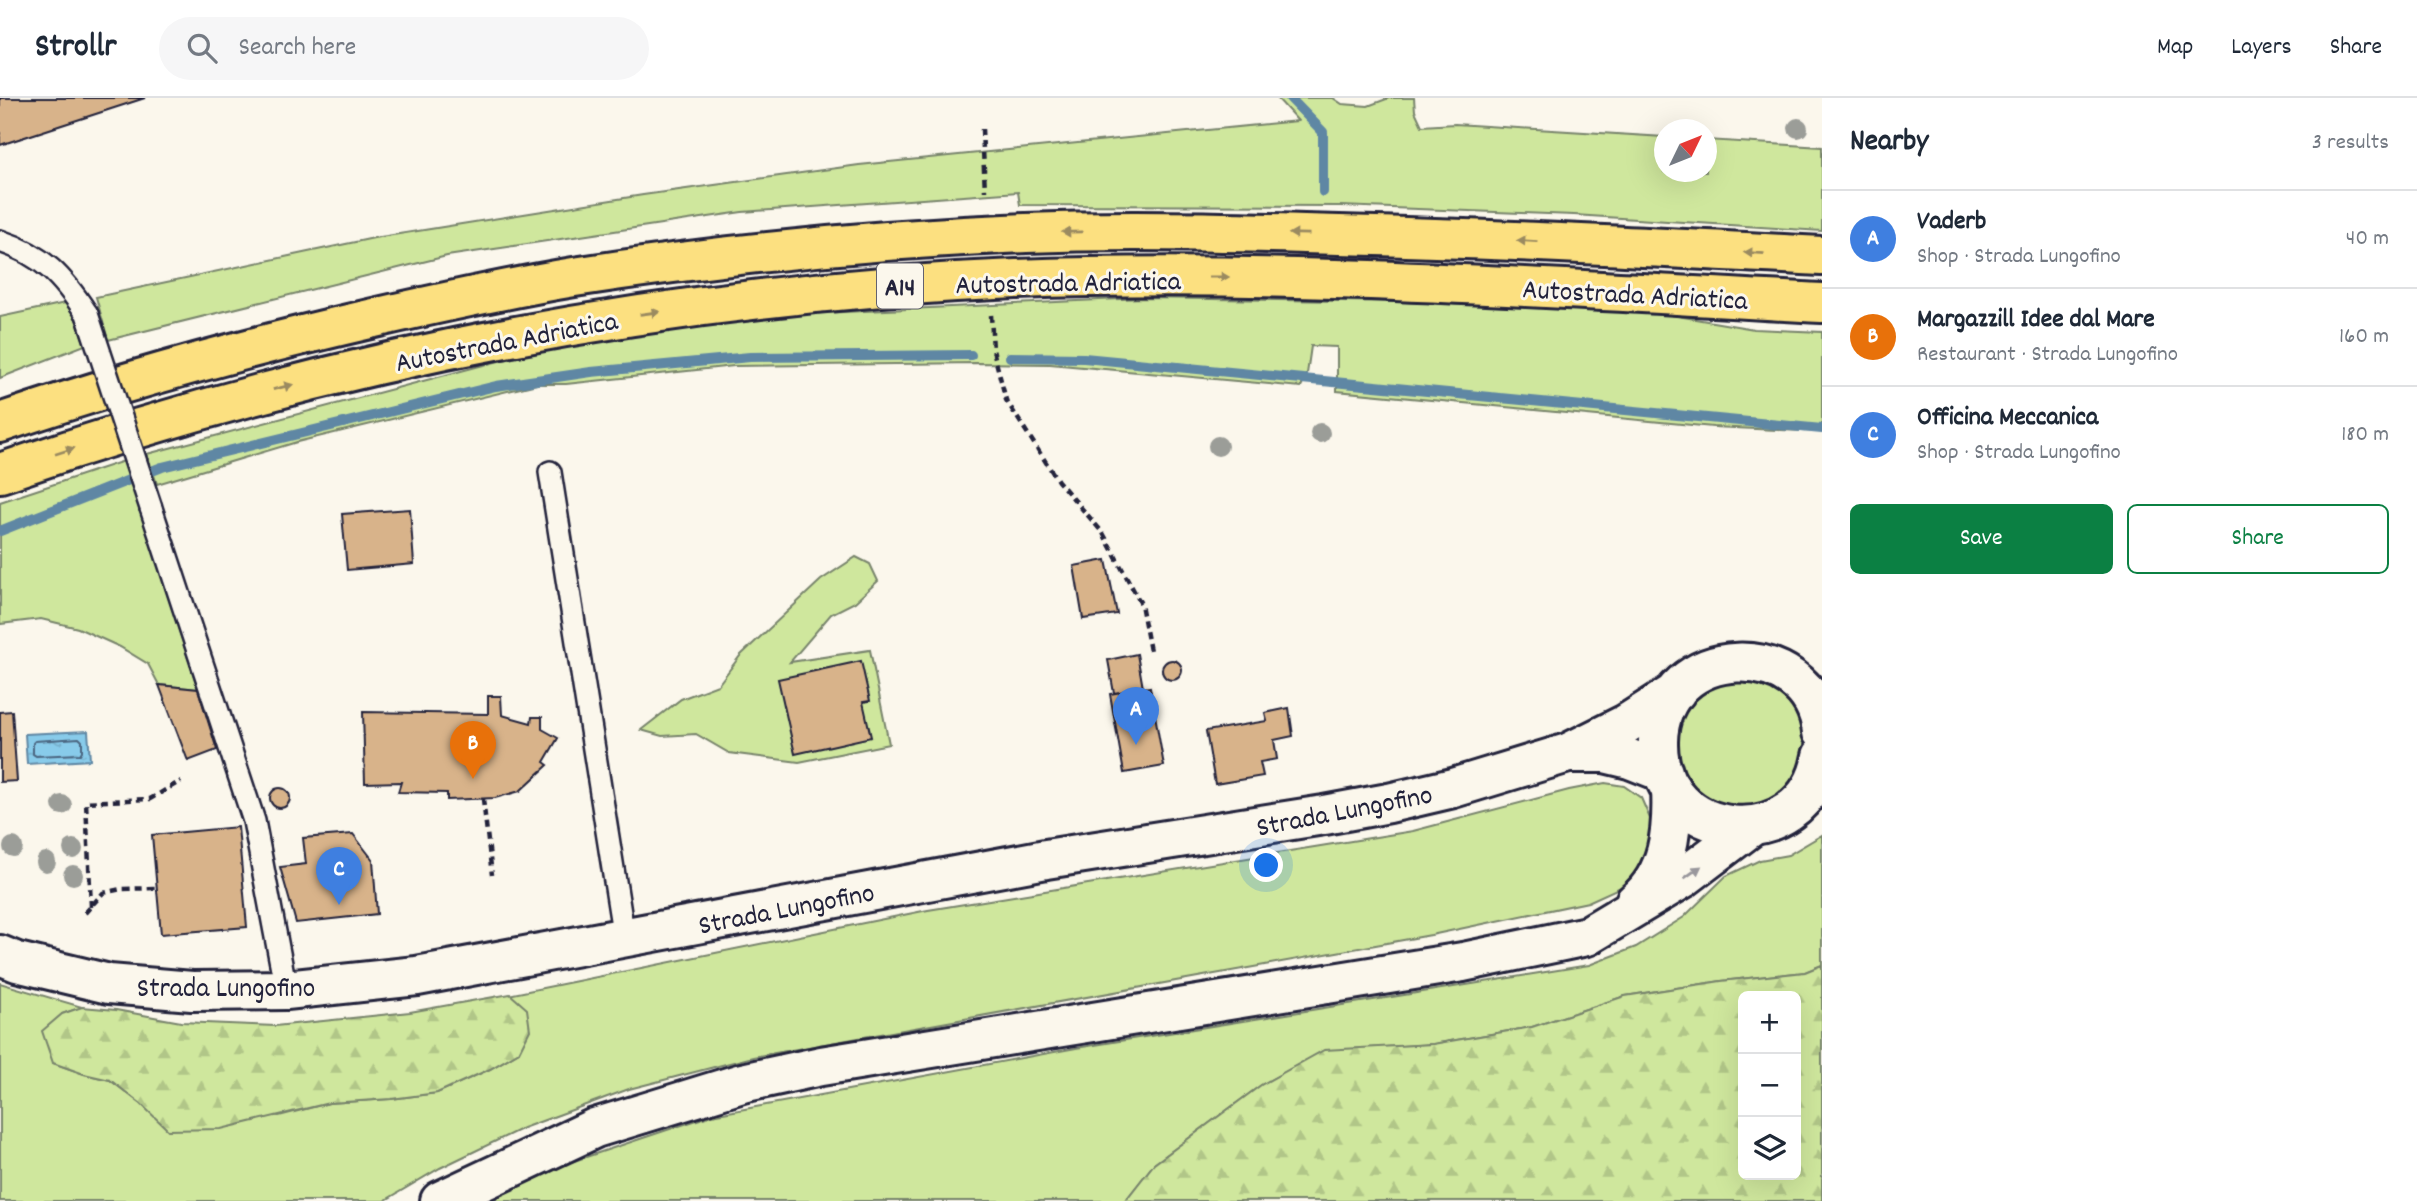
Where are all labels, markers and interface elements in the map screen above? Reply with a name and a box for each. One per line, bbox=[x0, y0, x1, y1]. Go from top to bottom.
search box bbox=[159, 17, 649, 80]
text: Strollr bbox=[35, 25, 117, 72]
icon: search bbox=[183, 29, 221, 67]
text: Search here bbox=[239, 30, 356, 67]
text: Map bbox=[2157, 31, 2193, 65]
text: Layers bbox=[2231, 31, 2292, 65]
text: Share bbox=[2330, 31, 2382, 65]
north arrow bbox=[1654, 119, 1717, 182]
text: Nearby bbox=[1850, 122, 1928, 165]
text: 3 results bbox=[2312, 127, 2389, 160]
text: Vaderb bbox=[1917, 204, 1986, 241]
text: A bbox=[1867, 223, 1879, 256]
text: 40 m bbox=[2346, 223, 2389, 256]
one-way arrow bbox=[1061, 226, 1083, 238]
one-way arrow bbox=[1288, 228, 1310, 239]
one-way arrow bbox=[1515, 236, 1537, 247]
text: Shop · Strada Lungofino bbox=[1917, 241, 2121, 274]
one-way arrow bbox=[1743, 247, 1765, 258]
road number: A14 bbox=[877, 264, 923, 308]
street label: Autostrada Adriatica bbox=[955, 264, 1182, 308]
one-way arrow bbox=[1208, 271, 1230, 283]
street label: Autostrada Adriatica bbox=[1521, 272, 1749, 324]
text: Margazzill Idee dal Mare bbox=[1917, 302, 2155, 339]
street label: Autostrada Adriatica bbox=[393, 304, 622, 386]
one-way arrow bbox=[639, 307, 661, 318]
text: B bbox=[1868, 321, 1878, 354]
text: 160 m bbox=[2339, 321, 2389, 354]
text: Restaurant · Strada Lungofino bbox=[1917, 339, 2178, 372]
one-way arrow bbox=[272, 381, 294, 392]
text: Officina Meccanica bbox=[1917, 400, 2098, 437]
text: C bbox=[1867, 419, 1879, 452]
text: 180 m bbox=[2341, 419, 2389, 452]
text: Shop · Strada Lungofino bbox=[1917, 437, 2121, 470]
one-way arrow bbox=[54, 445, 75, 456]
button: Save bbox=[1850, 504, 2113, 574]
button: Share bbox=[2127, 504, 2389, 574]
pin: A bbox=[1113, 687, 1159, 745]
pin: B bbox=[450, 721, 496, 779]
street label: Strada Lungofino bbox=[1254, 777, 1436, 851]
pin: C bbox=[316, 847, 362, 905]
your location bbox=[1249, 848, 1283, 882]
one-way arrow bbox=[1683, 866, 1702, 879]
street label: Strada Lungofino bbox=[696, 875, 878, 949]
street label: Strada Lungofino bbox=[137, 971, 315, 1011]
map controls bbox=[1738, 991, 1801, 1180]
button: + bbox=[1738, 991, 1801, 1054]
button: − bbox=[1738, 1054, 1801, 1117]
button: layers bbox=[1738, 1117, 1801, 1180]

